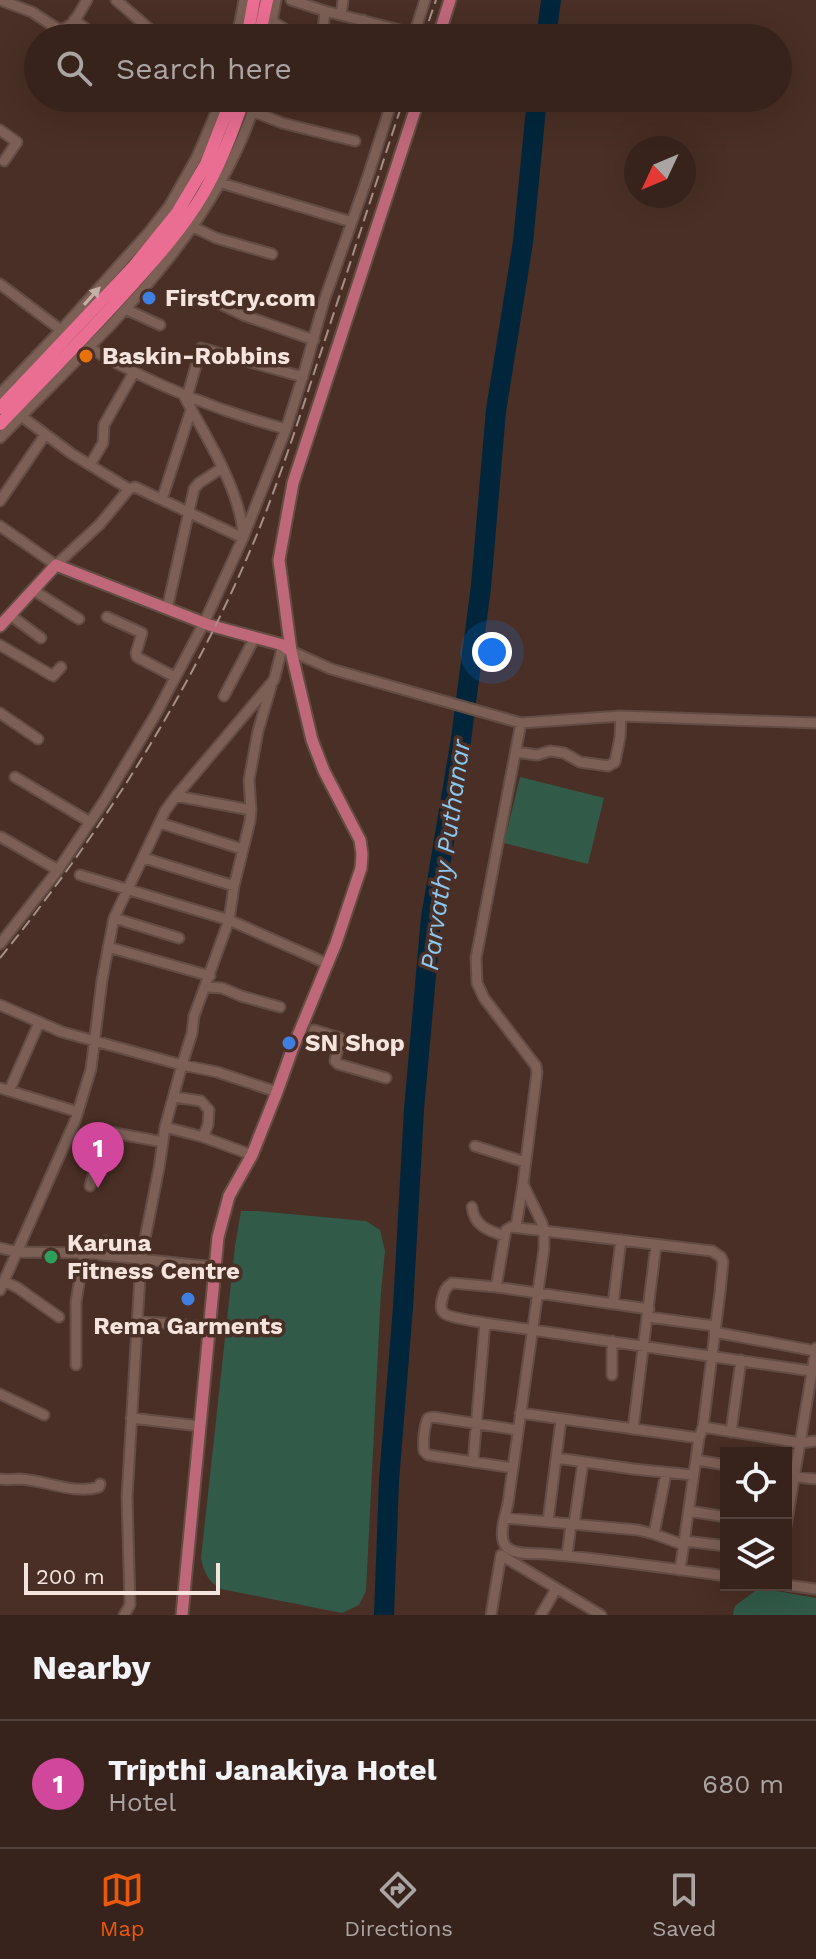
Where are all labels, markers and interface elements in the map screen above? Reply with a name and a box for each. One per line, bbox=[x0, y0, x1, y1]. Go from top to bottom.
search box bbox=[24, 24, 792, 112]
icon: search bbox=[52, 46, 96, 90]
text: Search here bbox=[116, 51, 292, 86]
north arrow bbox=[624, 136, 696, 208]
place label: FirstCry.com bbox=[165, 284, 316, 312]
one-way arrow bbox=[82, 287, 100, 306]
marker: FirstCry.com bbox=[140, 289, 158, 307]
place label: Baskin-Robbins bbox=[102, 342, 290, 370]
marker: Baskin-Robbins bbox=[77, 347, 95, 365]
your location bbox=[472, 632, 512, 672]
water label: Parvathy Puthanar bbox=[414, 737, 476, 972]
place label: SN Shop bbox=[305, 1029, 405, 1057]
marker: SN Shop bbox=[280, 1034, 298, 1052]
pin: 1 bbox=[72, 1122, 124, 1188]
place label: Karuna Fitness Centre bbox=[67, 1229, 240, 1285]
marker: Karuna Fitness Centre bbox=[42, 1248, 60, 1266]
marker: Rema Garments bbox=[179, 1290, 197, 1308]
place label: Rema Garments bbox=[93, 1312, 283, 1340]
map controls bbox=[720, 1447, 792, 1591]
button: locate bbox=[720, 1447, 792, 1519]
button: layers bbox=[720, 1519, 792, 1591]
scale bar bbox=[24, 1559, 220, 1595]
text: 200 m bbox=[36, 1564, 105, 1589]
text: Nearby bbox=[32, 1647, 151, 1687]
text: Tripthi Janakiya Hotel bbox=[108, 1752, 437, 1787]
text: 1 bbox=[52, 1769, 64, 1799]
text: 680 m bbox=[702, 1769, 784, 1799]
text: Hotel bbox=[108, 1787, 176, 1817]
tab: Map bbox=[100, 1868, 145, 1941]
tab: Directions bbox=[344, 1868, 453, 1941]
tab: Saved bbox=[652, 1868, 716, 1941]

